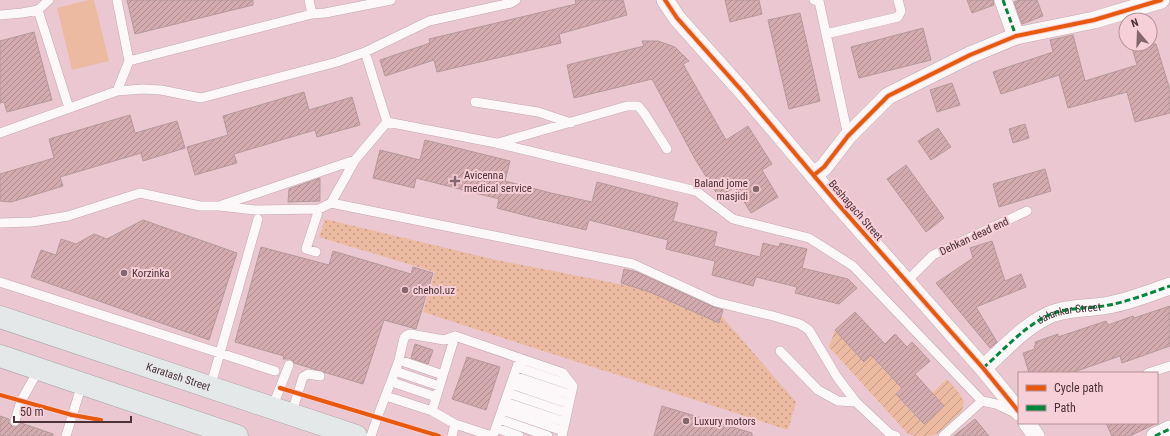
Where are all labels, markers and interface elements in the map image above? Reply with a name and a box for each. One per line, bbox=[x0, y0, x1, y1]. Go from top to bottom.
north arrow bbox=[1118, 12, 1158, 52]
text: N bbox=[1130, 16, 1140, 30]
place label: Avicenna medical service bbox=[464, 169, 532, 195]
marker: Avicenna medical service bbox=[449, 175, 461, 187]
place label: Baland jome masjidi bbox=[694, 177, 748, 203]
street label: Beshagach Street bbox=[826, 177, 886, 243]
marker: Baland jome masjidi bbox=[751, 184, 761, 194]
street label: Dehkan dead end bbox=[938, 215, 1011, 258]
place label: Korzinka bbox=[132, 267, 170, 280]
marker: Korzinka bbox=[119, 268, 129, 278]
place label: chehol.uz bbox=[413, 284, 455, 297]
marker: chehol.uz bbox=[400, 285, 410, 295]
street label: Jalankar Street bbox=[1035, 300, 1102, 327]
street label: Karatash Street bbox=[144, 360, 212, 394]
legend bbox=[1018, 372, 1158, 424]
text: Cycle path bbox=[1054, 381, 1104, 395]
scale bar bbox=[14, 398, 131, 424]
text: Path bbox=[1054, 401, 1076, 415]
text: 50 m bbox=[20, 405, 44, 419]
place label: Luxury motors bbox=[694, 415, 756, 428]
marker: Luxury motors bbox=[681, 416, 691, 426]

